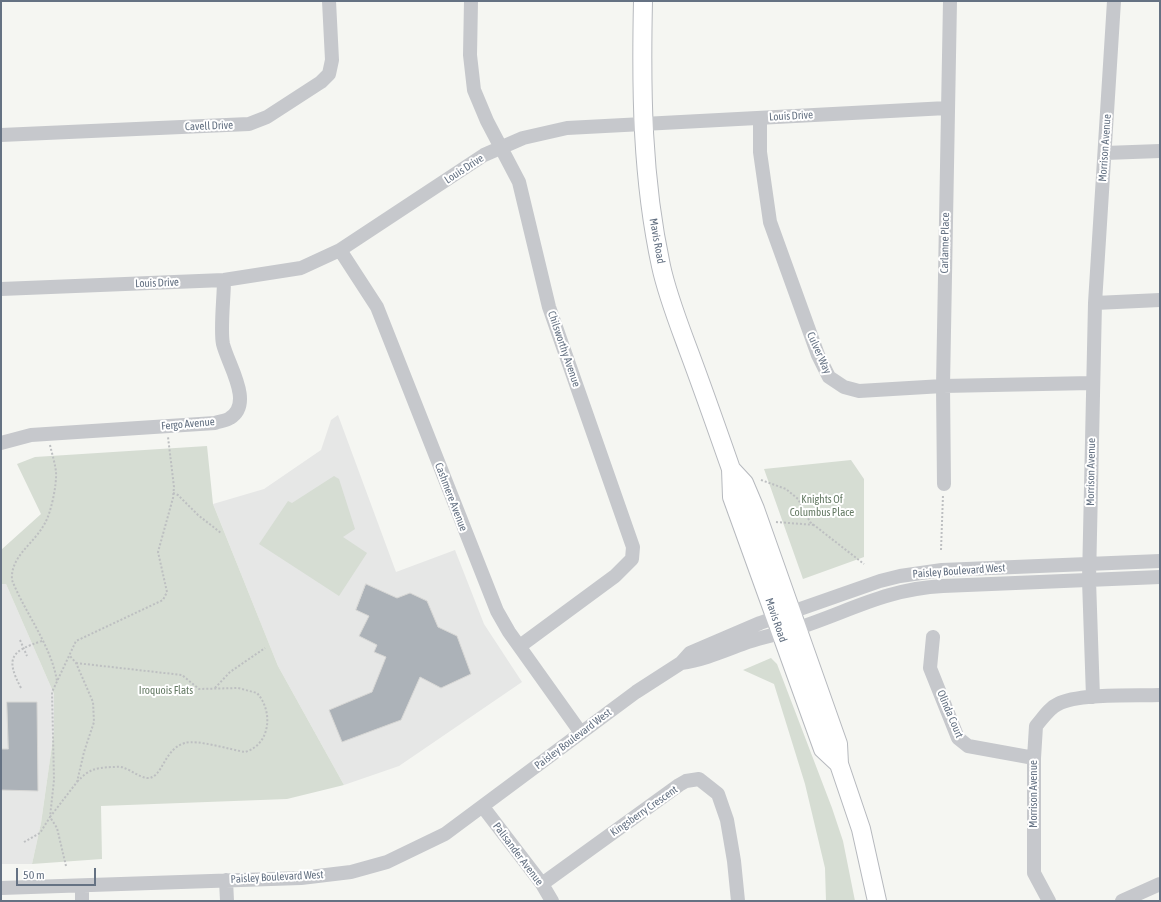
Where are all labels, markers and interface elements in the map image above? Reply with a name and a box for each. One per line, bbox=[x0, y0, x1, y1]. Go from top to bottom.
street label: Louis Drive bbox=[769, 108, 813, 124]
street label: Morrison Avenue bbox=[1096, 114, 1114, 182]
street label: Cavell Drive bbox=[185, 119, 233, 133]
street label: Louis Drive bbox=[442, 151, 486, 187]
street label: Carlanne Place bbox=[938, 212, 952, 274]
street label: Mavis Road bbox=[647, 217, 667, 265]
street label: Louis Drive bbox=[135, 276, 179, 290]
street label: Chilsworthy Avenue bbox=[545, 309, 583, 389]
street label: Culver Way bbox=[804, 330, 834, 376]
street label: Fergo Avenue bbox=[161, 415, 215, 433]
street label: Morrison Avenue bbox=[1084, 438, 1098, 506]
street label: Cashmere Avenue bbox=[432, 461, 470, 533]
park label: Knights Of Columbus Place bbox=[790, 493, 854, 519]
street label: Paisley Boulevard West bbox=[912, 561, 1006, 581]
street label: Mavis Road bbox=[762, 596, 790, 644]
park label: Iroquois Flats bbox=[139, 684, 193, 698]
street label: Olinda Court bbox=[934, 688, 966, 740]
street label: Paisley Boulevard West bbox=[532, 706, 614, 772]
street label: Morrison Avenue bbox=[1027, 760, 1041, 828]
street label: Kingsberry Crescent bbox=[608, 783, 680, 839]
street label: Palisander Avenue bbox=[490, 820, 546, 888]
scale bar bbox=[18, 860, 98, 886]
text: 50 m bbox=[23, 868, 45, 882]
street label: Paisley Boulevard West bbox=[230, 868, 324, 886]

